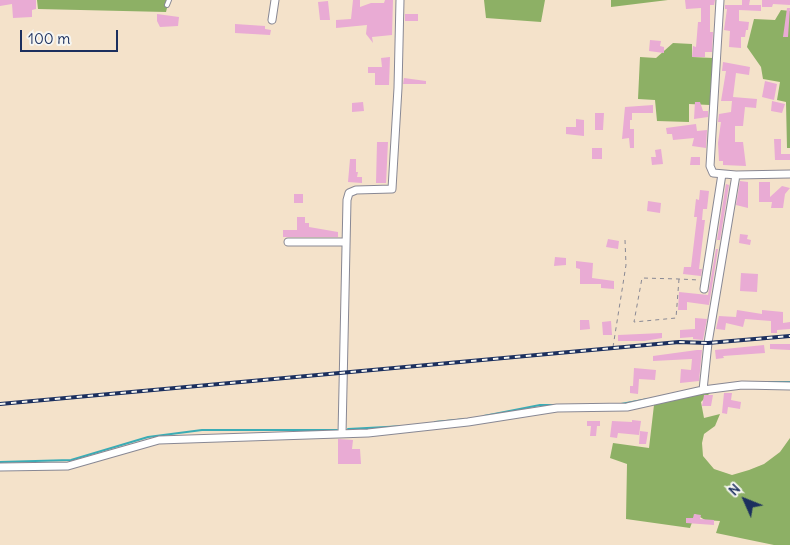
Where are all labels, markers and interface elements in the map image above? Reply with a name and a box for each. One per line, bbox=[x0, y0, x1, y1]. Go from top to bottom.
scale bar bbox=[22, 20, 120, 52]
text: 100 m bbox=[28, 29, 70, 48]
north arrow bbox=[720, 475, 770, 525]
text: N bbox=[724, 480, 744, 499]

